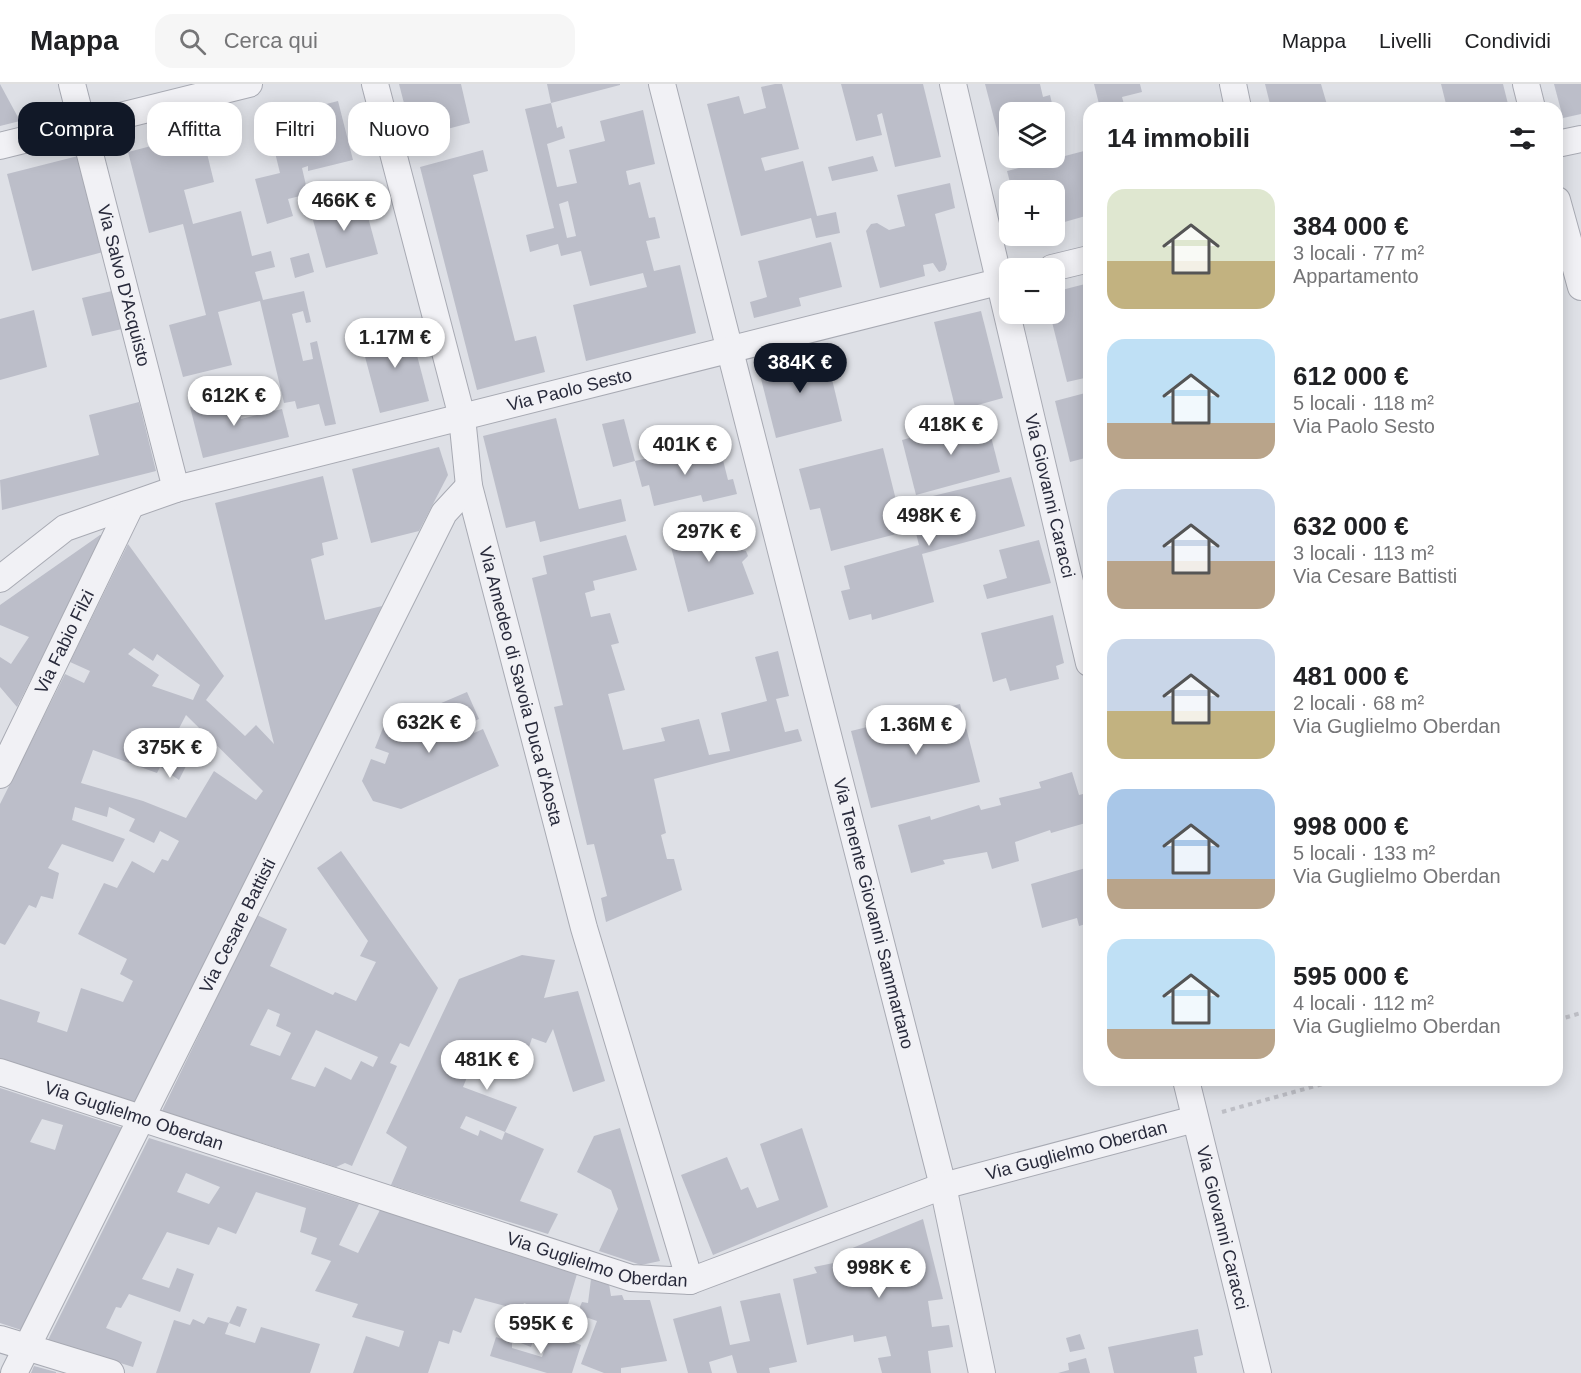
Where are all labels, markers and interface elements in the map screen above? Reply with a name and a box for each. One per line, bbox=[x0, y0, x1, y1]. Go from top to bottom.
search box bbox=[155, 14, 575, 68]
text: Mappa bbox=[30, 25, 119, 56]
icon: search bbox=[176, 25, 209, 58]
text: Cerca qui bbox=[224, 28, 318, 53]
text: Mappa bbox=[1282, 29, 1346, 52]
text: Livelli bbox=[1379, 29, 1432, 52]
text: Condividi bbox=[1465, 29, 1551, 52]
chip: Compra bbox=[18, 102, 135, 156]
chip: Affitta bbox=[147, 102, 242, 156]
chip: Filtri bbox=[254, 102, 336, 156]
chip: Nuovo bbox=[348, 102, 450, 156]
map controls bbox=[999, 102, 1065, 324]
button: layers bbox=[999, 102, 1065, 168]
icon: filters bbox=[1506, 122, 1539, 155]
text: 14 immobili bbox=[1107, 123, 1250, 153]
button: + bbox=[999, 180, 1065, 246]
pin: 466K € bbox=[295, 181, 393, 232]
text: 466K € bbox=[312, 189, 376, 211]
street label: Via Salvo D'Acquisto bbox=[93, 202, 154, 368]
text: 384 000 € bbox=[1293, 211, 1409, 241]
icon: home bbox=[1155, 213, 1227, 285]
text: 3 locali · 77 m² bbox=[1293, 242, 1424, 264]
button: − bbox=[999, 258, 1065, 324]
text: Appartamento bbox=[1293, 265, 1419, 287]
pin: 1.17M € bbox=[340, 318, 450, 369]
text: 1.17M € bbox=[359, 326, 431, 348]
pin: 384K € bbox=[751, 343, 849, 394]
text: 384K € bbox=[768, 351, 832, 373]
text: 612 000 € bbox=[1293, 361, 1409, 391]
icon: home bbox=[1155, 363, 1227, 435]
street label: Via Paolo Sesto bbox=[505, 365, 634, 415]
pin: 612K € bbox=[185, 376, 283, 427]
text: 612K € bbox=[202, 384, 266, 406]
text: 5 locali · 118 m² bbox=[1293, 392, 1434, 414]
pin: 418K € bbox=[902, 405, 1000, 456]
street label: Via Giovanni Caracci bbox=[1021, 412, 1079, 580]
text: 418K € bbox=[919, 413, 983, 435]
text: Via Paolo Sesto bbox=[1293, 415, 1435, 437]
pin: 401K € bbox=[636, 425, 734, 476]
text: 401K € bbox=[653, 433, 717, 455]
pin: 498K € bbox=[880, 496, 978, 547]
text: 498K € bbox=[897, 504, 961, 526]
text: 632 000 € bbox=[1293, 511, 1409, 541]
pin: 297K € bbox=[660, 512, 758, 563]
icon: home bbox=[1155, 513, 1227, 585]
text: 297K € bbox=[677, 520, 741, 542]
text: 3 locali · 113 m² bbox=[1293, 542, 1434, 564]
street label: Via Amedeo di Savoia Duca d'Aosta bbox=[475, 544, 567, 828]
text: Via Cesare Battisti bbox=[1293, 565, 1457, 587]
street label: Via Fabio Filzi bbox=[31, 587, 98, 697]
text: 481 000 € bbox=[1293, 661, 1409, 691]
icon: home bbox=[1155, 663, 1227, 735]
text: 2 locali · 68 m² bbox=[1293, 692, 1424, 714]
pin: 632K € bbox=[380, 703, 478, 754]
pin: 1.36M € bbox=[861, 705, 971, 756]
text: 632K € bbox=[397, 711, 461, 733]
text: 1.36M € bbox=[880, 713, 952, 735]
text: Via Guglielmo Oberdan bbox=[1293, 715, 1501, 737]
pin: 375K € bbox=[121, 728, 219, 779]
text: 375K € bbox=[138, 736, 202, 758]
street label: Via Tenente Giovanni Sammartano bbox=[829, 776, 918, 1051]
text: 998 000 € bbox=[1293, 811, 1409, 841]
icon: home bbox=[1155, 813, 1227, 885]
text: 5 locali · 133 m² bbox=[1293, 842, 1435, 864]
street label: Via Cesare Battisti bbox=[196, 855, 280, 996]
text: Via Guglielmo Oberdan bbox=[1293, 865, 1501, 887]
text: 595 000 € bbox=[1293, 961, 1409, 991]
icon: home bbox=[1155, 963, 1227, 1035]
text: 4 locali · 112 m² bbox=[1293, 992, 1434, 1014]
text: Via Guglielmo Oberdan bbox=[1293, 1015, 1501, 1037]
pin: 481K € bbox=[438, 1040, 536, 1091]
text: 481K € bbox=[455, 1048, 519, 1070]
street label: Via Guglielmo Oberdan bbox=[42, 1077, 226, 1154]
street label: Via Guglielmo Oberdan bbox=[983, 1117, 1169, 1184]
street label: Via Giovanni Caracci bbox=[1193, 1144, 1252, 1311]
street label: Via Guglielmo Oberdan bbox=[504, 1228, 688, 1291]
pin: 998K € bbox=[830, 1248, 928, 1299]
text: 998K € bbox=[847, 1256, 911, 1278]
pin: 595K € bbox=[492, 1304, 590, 1355]
text: 595K € bbox=[509, 1312, 573, 1334]

